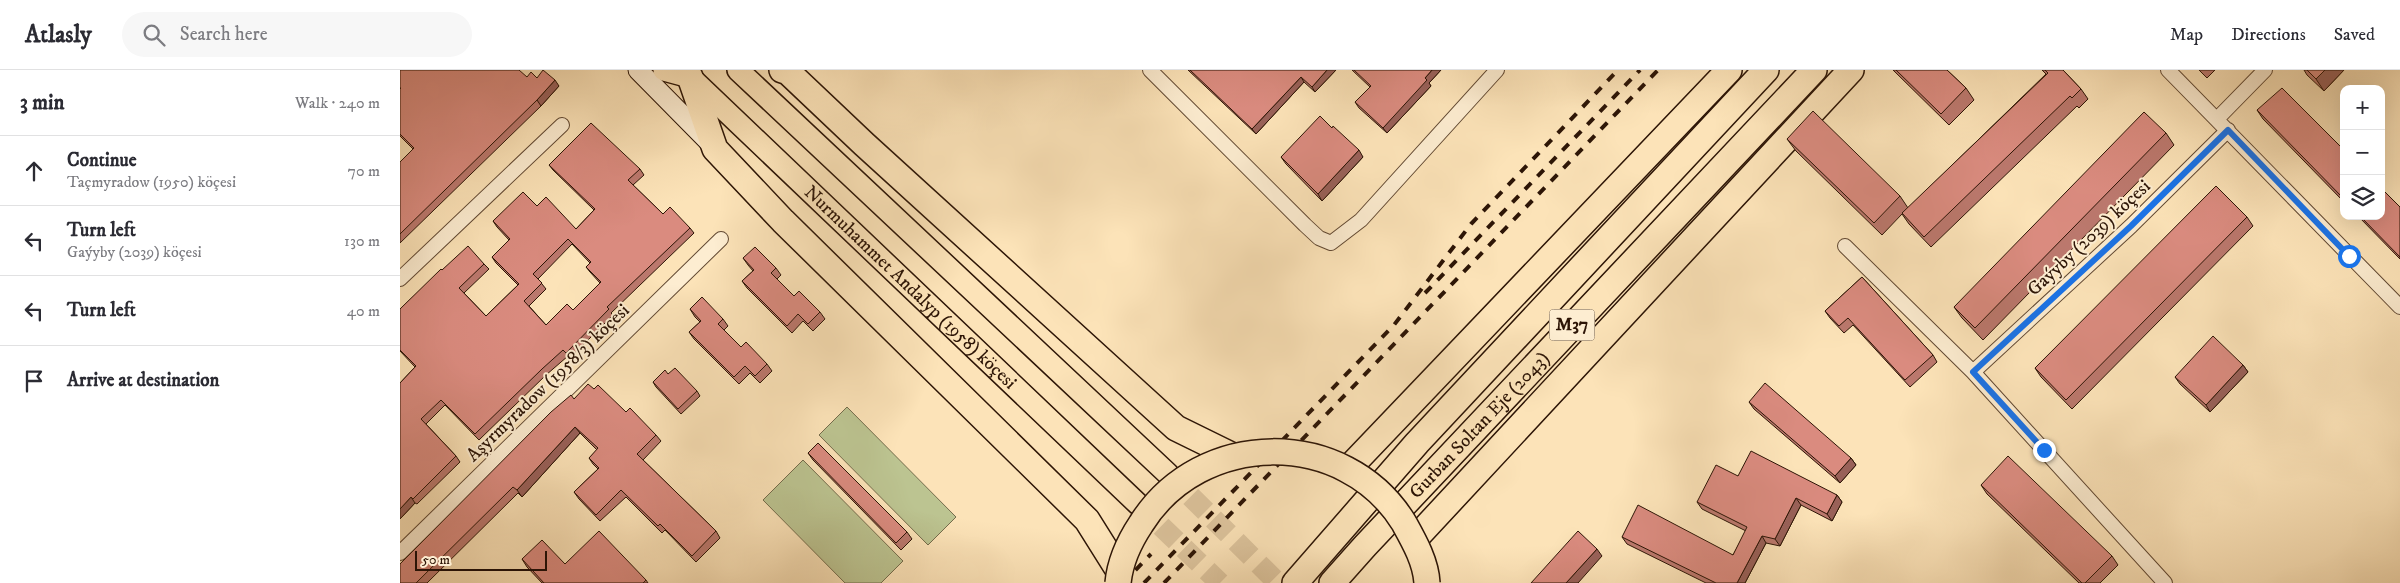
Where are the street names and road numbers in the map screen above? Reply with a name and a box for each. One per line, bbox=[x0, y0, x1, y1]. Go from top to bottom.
street label: Gaýyby (2039) köçesi bbox=[2023, 175, 2155, 301]
street label: Nurmuhammet Andalyp (1958) köçesi bbox=[799, 180, 1022, 394]
street label: Aşyrmyradow (1958/3) köçesi bbox=[462, 299, 634, 467]
road number: M37 bbox=[1550, 310, 1594, 340]
street label: Gurban Soltan Eje (2043) bbox=[1404, 347, 1554, 503]

